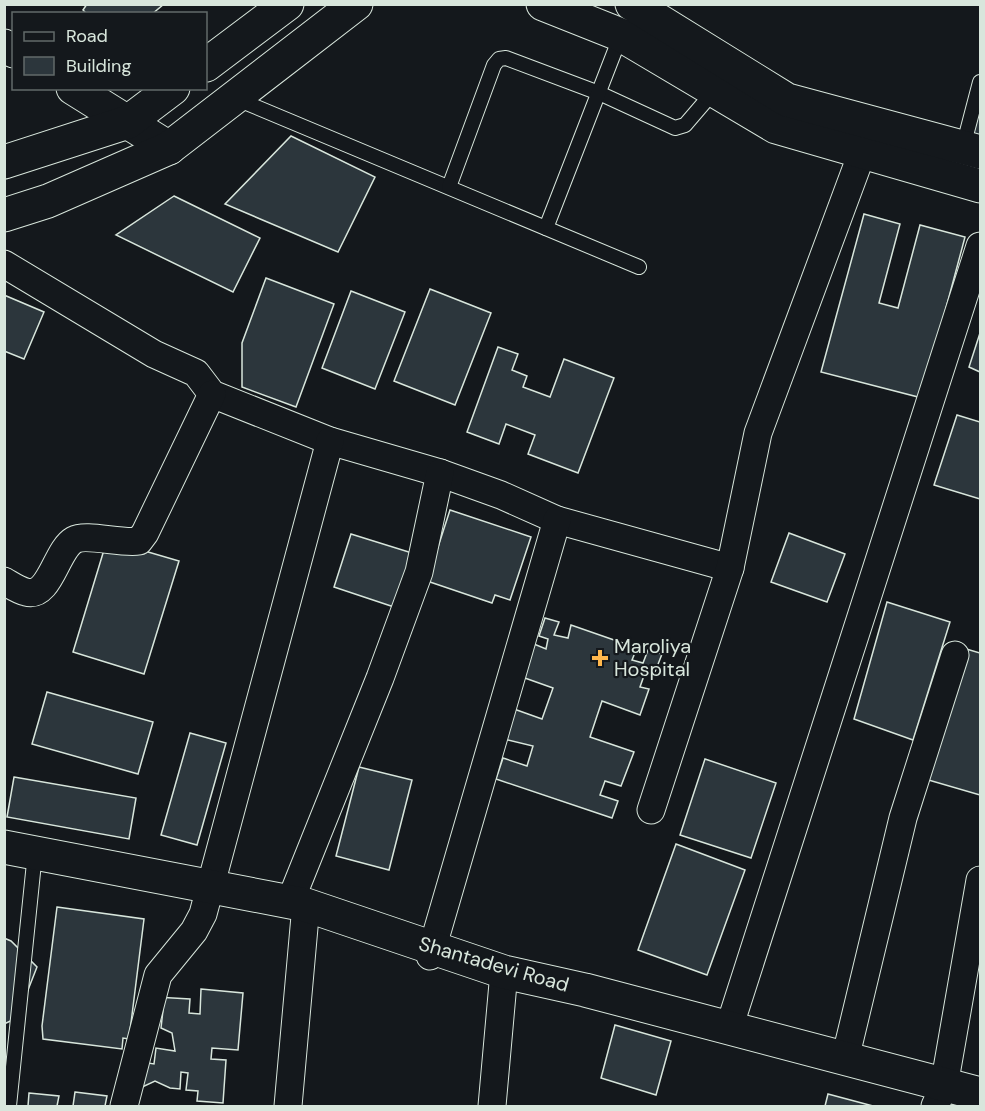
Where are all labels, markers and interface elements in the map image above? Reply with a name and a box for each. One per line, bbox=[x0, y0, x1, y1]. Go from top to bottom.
legend bbox=[12, 12, 207, 90]
text: Road bbox=[66, 24, 108, 48]
text: Building bbox=[66, 54, 131, 78]
place label: Maroliya Hospital bbox=[614, 633, 691, 682]
marker: Maroliya Hospital bbox=[591, 649, 609, 667]
street label: Shantadevi Road bbox=[416, 930, 572, 998]

